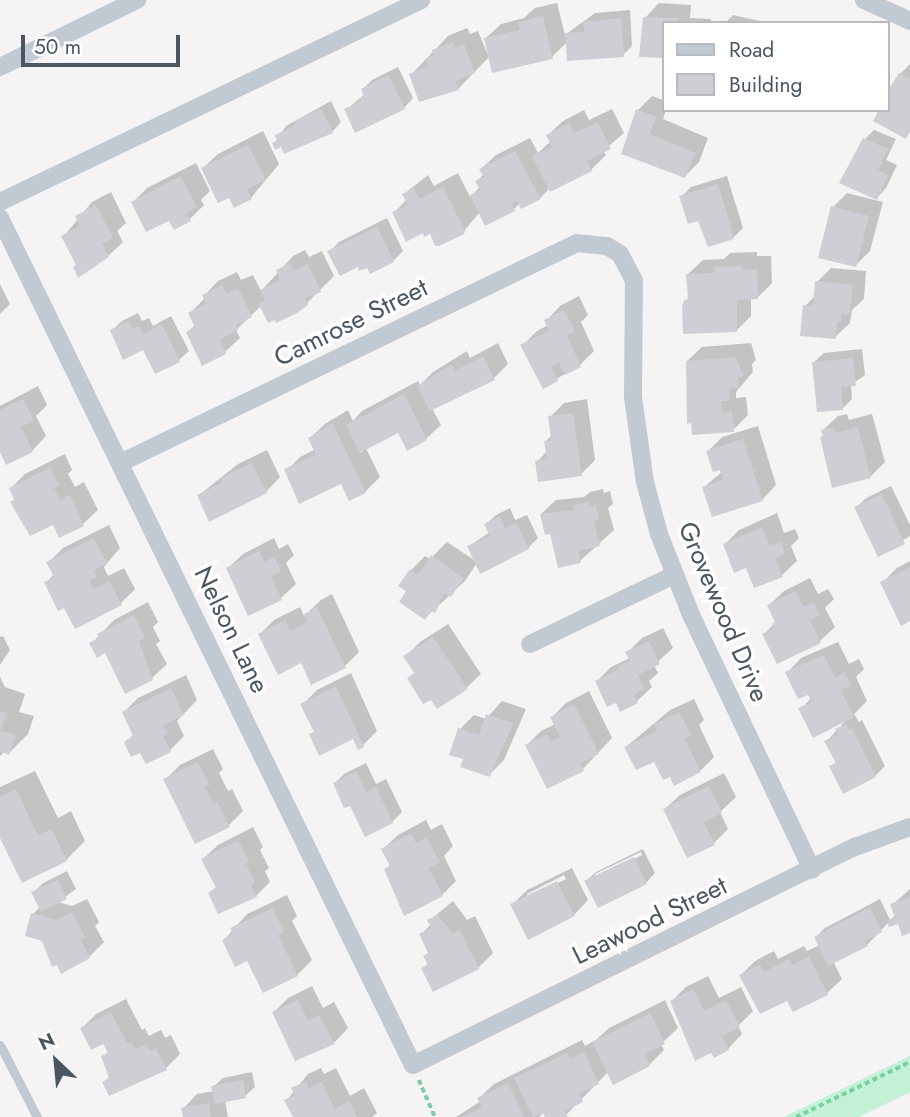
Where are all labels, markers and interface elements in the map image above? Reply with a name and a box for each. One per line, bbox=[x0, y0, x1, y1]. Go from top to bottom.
scale bar bbox=[24, 21, 184, 65]
legend bbox=[662, 21, 889, 112]
text: 50 m bbox=[34, 32, 81, 62]
text: Road bbox=[729, 35, 774, 65]
text: Building bbox=[729, 70, 802, 100]
street label: Camrose Street bbox=[269, 272, 433, 374]
street label: Grovewood Drive bbox=[671, 517, 775, 707]
street label: Nelson Lane bbox=[187, 562, 275, 698]
street label: Leawood Street bbox=[568, 870, 732, 972]
north arrow bbox=[21, 1026, 91, 1096]
text: N bbox=[34, 1026, 59, 1057]

